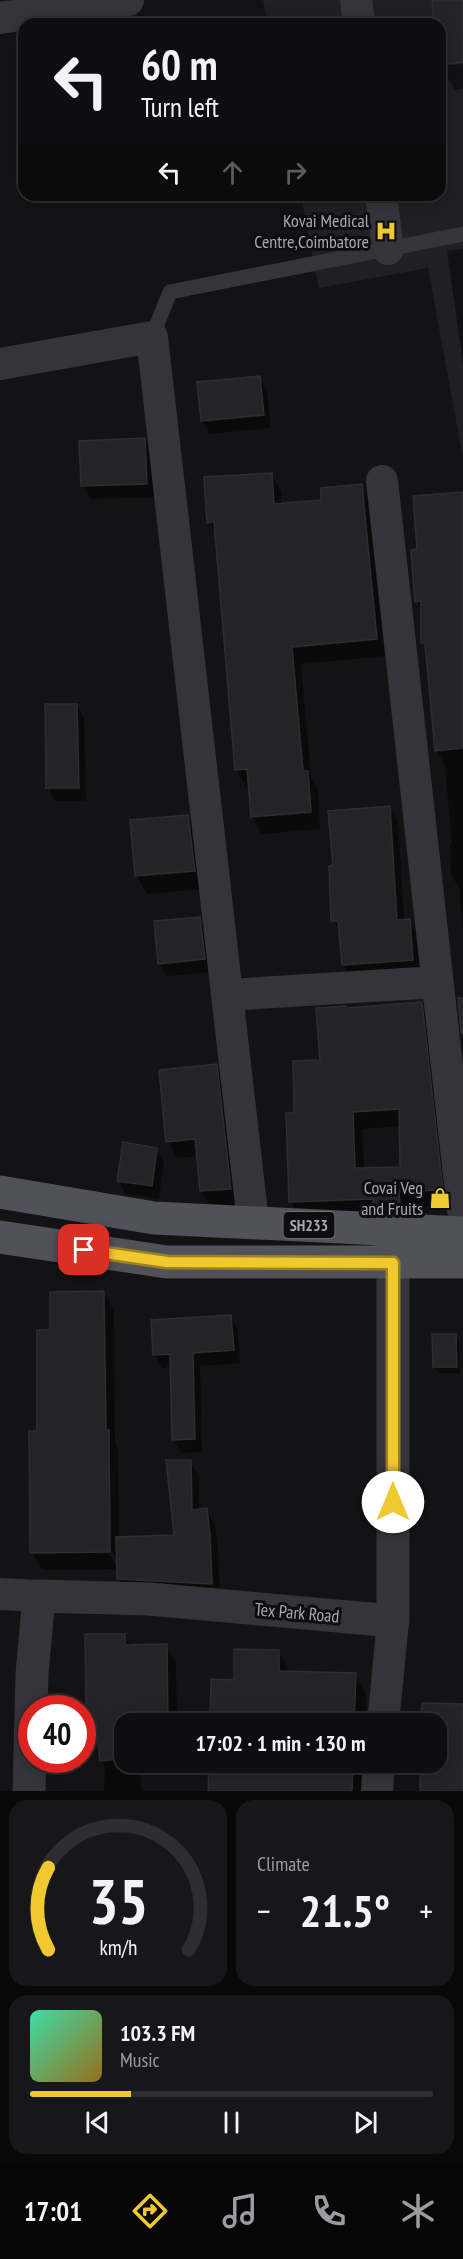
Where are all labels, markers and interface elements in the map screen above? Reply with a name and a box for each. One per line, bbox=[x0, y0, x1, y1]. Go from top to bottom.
text: 60 m bbox=[141, 37, 218, 92]
icon: left bbox=[42, 42, 120, 120]
text: Turn left bbox=[141, 90, 219, 124]
icon: left bbox=[153, 156, 186, 189]
icon: ahead bbox=[216, 156, 249, 189]
icon: right bbox=[279, 156, 312, 189]
place label: Kovai Medical Centre,Coimbatore bbox=[254, 209, 370, 253]
hospital icon: Kovai Medical Centre,Coimbatore bbox=[374, 219, 398, 243]
place label: Covai Veg and Fruits bbox=[361, 1176, 423, 1220]
shop icon: Covai Veg and Fruits bbox=[428, 1186, 452, 1210]
road number: SH233 bbox=[284, 1212, 334, 1238]
pin bbox=[58, 1224, 109, 1275]
icon: arrive bbox=[67, 1233, 100, 1266]
position arrow bbox=[361, 1470, 425, 1534]
street label: Tex Park Road bbox=[254, 1597, 340, 1628]
speed limit sign: 40 bbox=[18, 1695, 96, 1773]
text: 17:02 · 1 min · 130 m bbox=[195, 1729, 366, 1757]
text: Climate bbox=[257, 1851, 310, 1877]
text: 35 bbox=[88, 1860, 148, 1941]
text: 21.5° bbox=[300, 1881, 390, 1939]
text: − bbox=[257, 1889, 271, 1932]
text: + bbox=[419, 1889, 433, 1932]
text: km/h bbox=[99, 1933, 137, 1961]
text: 103.3 FM bbox=[120, 2019, 195, 2047]
text: Music bbox=[120, 2047, 160, 2073]
icon: previous bbox=[81, 2106, 114, 2139]
icon: pause bbox=[215, 2106, 248, 2139]
icon: next bbox=[349, 2106, 382, 2139]
icon: directions bbox=[129, 2190, 171, 2232]
icon: music bbox=[219, 2190, 261, 2232]
icon: phone bbox=[308, 2190, 350, 2232]
icon: climate bbox=[397, 2190, 439, 2232]
text: 17:01 bbox=[24, 2194, 82, 2228]

